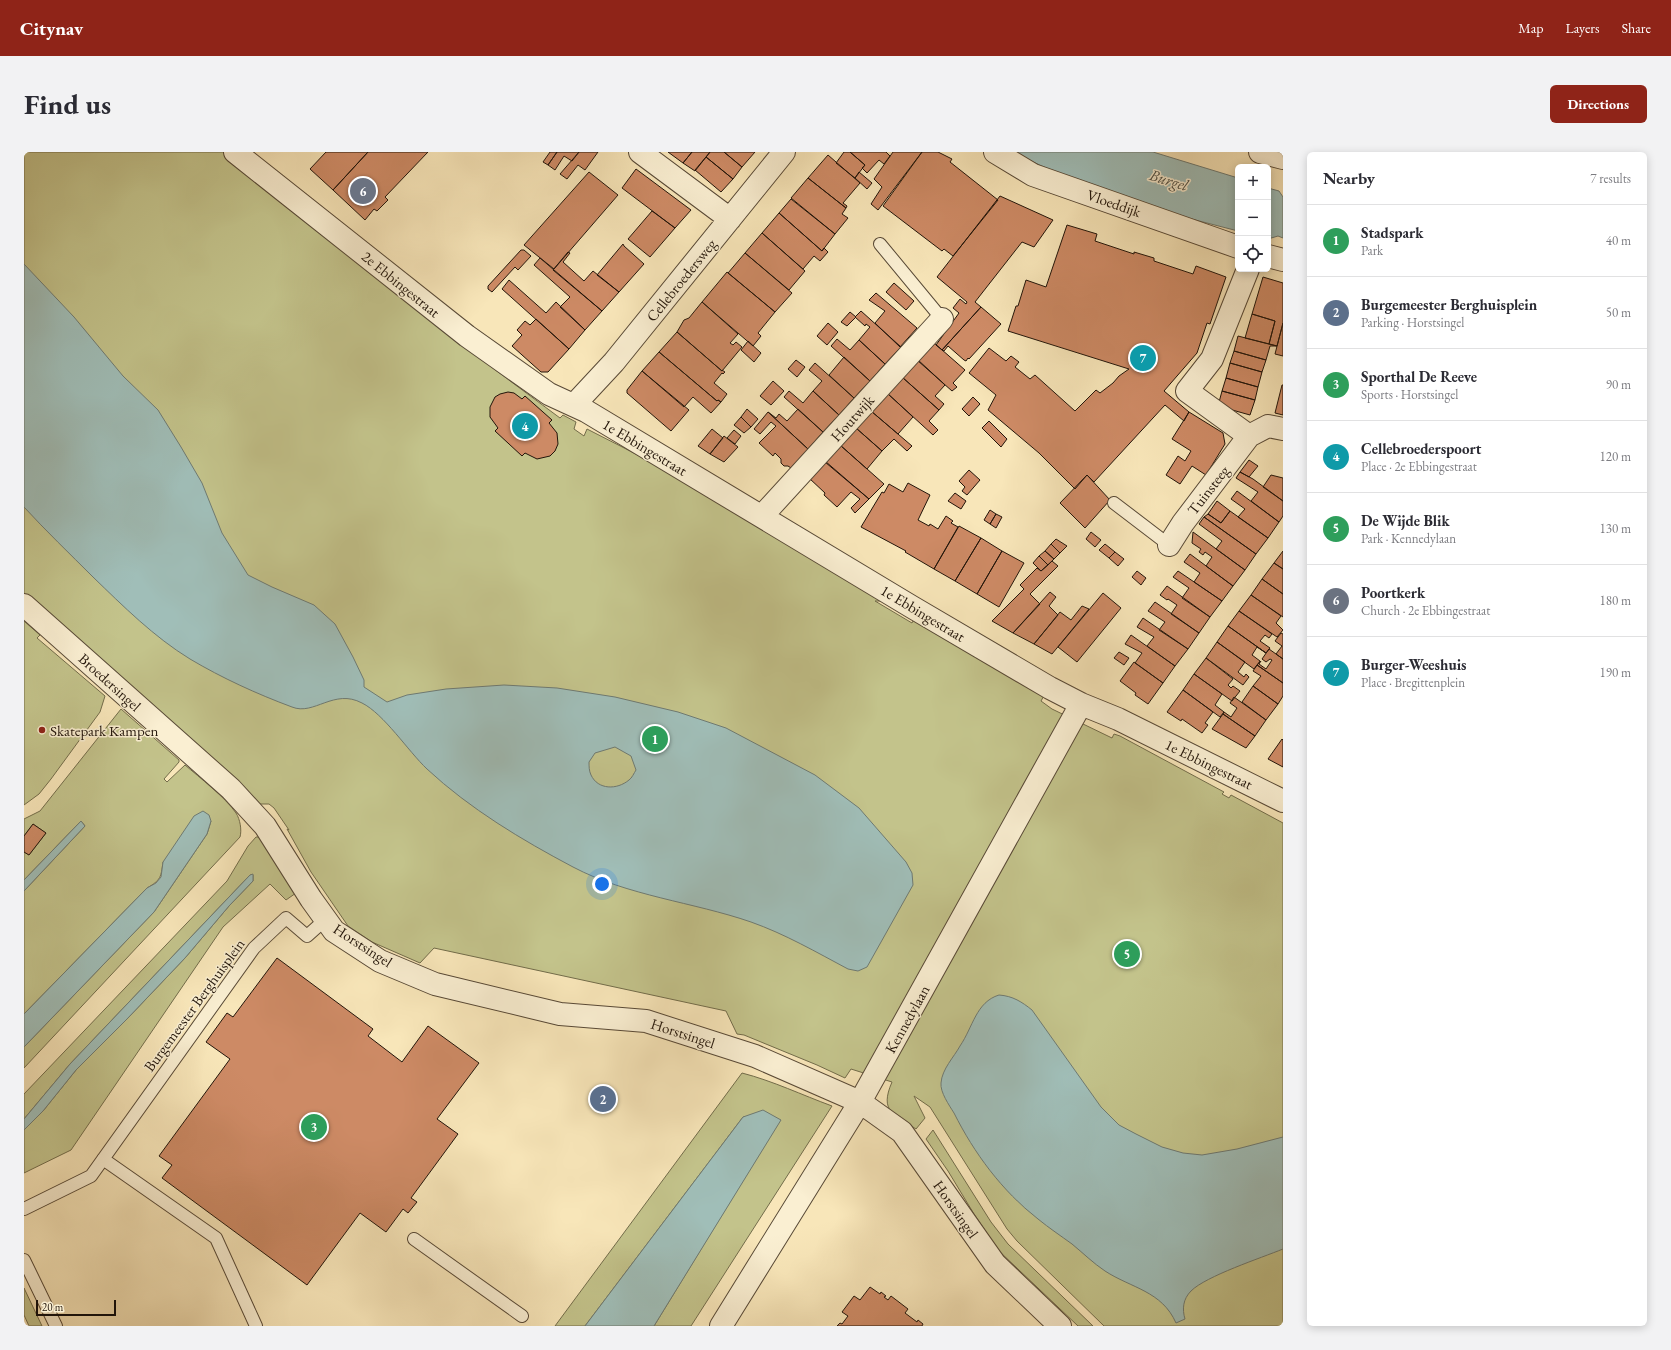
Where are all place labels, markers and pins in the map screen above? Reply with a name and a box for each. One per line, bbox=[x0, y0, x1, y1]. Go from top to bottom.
pin: 6 bbox=[350, 176, 376, 206]
pin: 7 bbox=[1130, 343, 1156, 373]
pin: 4 bbox=[512, 411, 538, 441]
place label: Skatepark Kampen bbox=[50, 721, 159, 740]
pin: 1 bbox=[642, 724, 668, 754]
marker: Skatepark Kampen bbox=[37, 725, 47, 735]
pin: 5 bbox=[1114, 939, 1140, 969]
pin: 2 bbox=[590, 1084, 616, 1114]
pin: 3 bbox=[301, 1112, 327, 1142]

